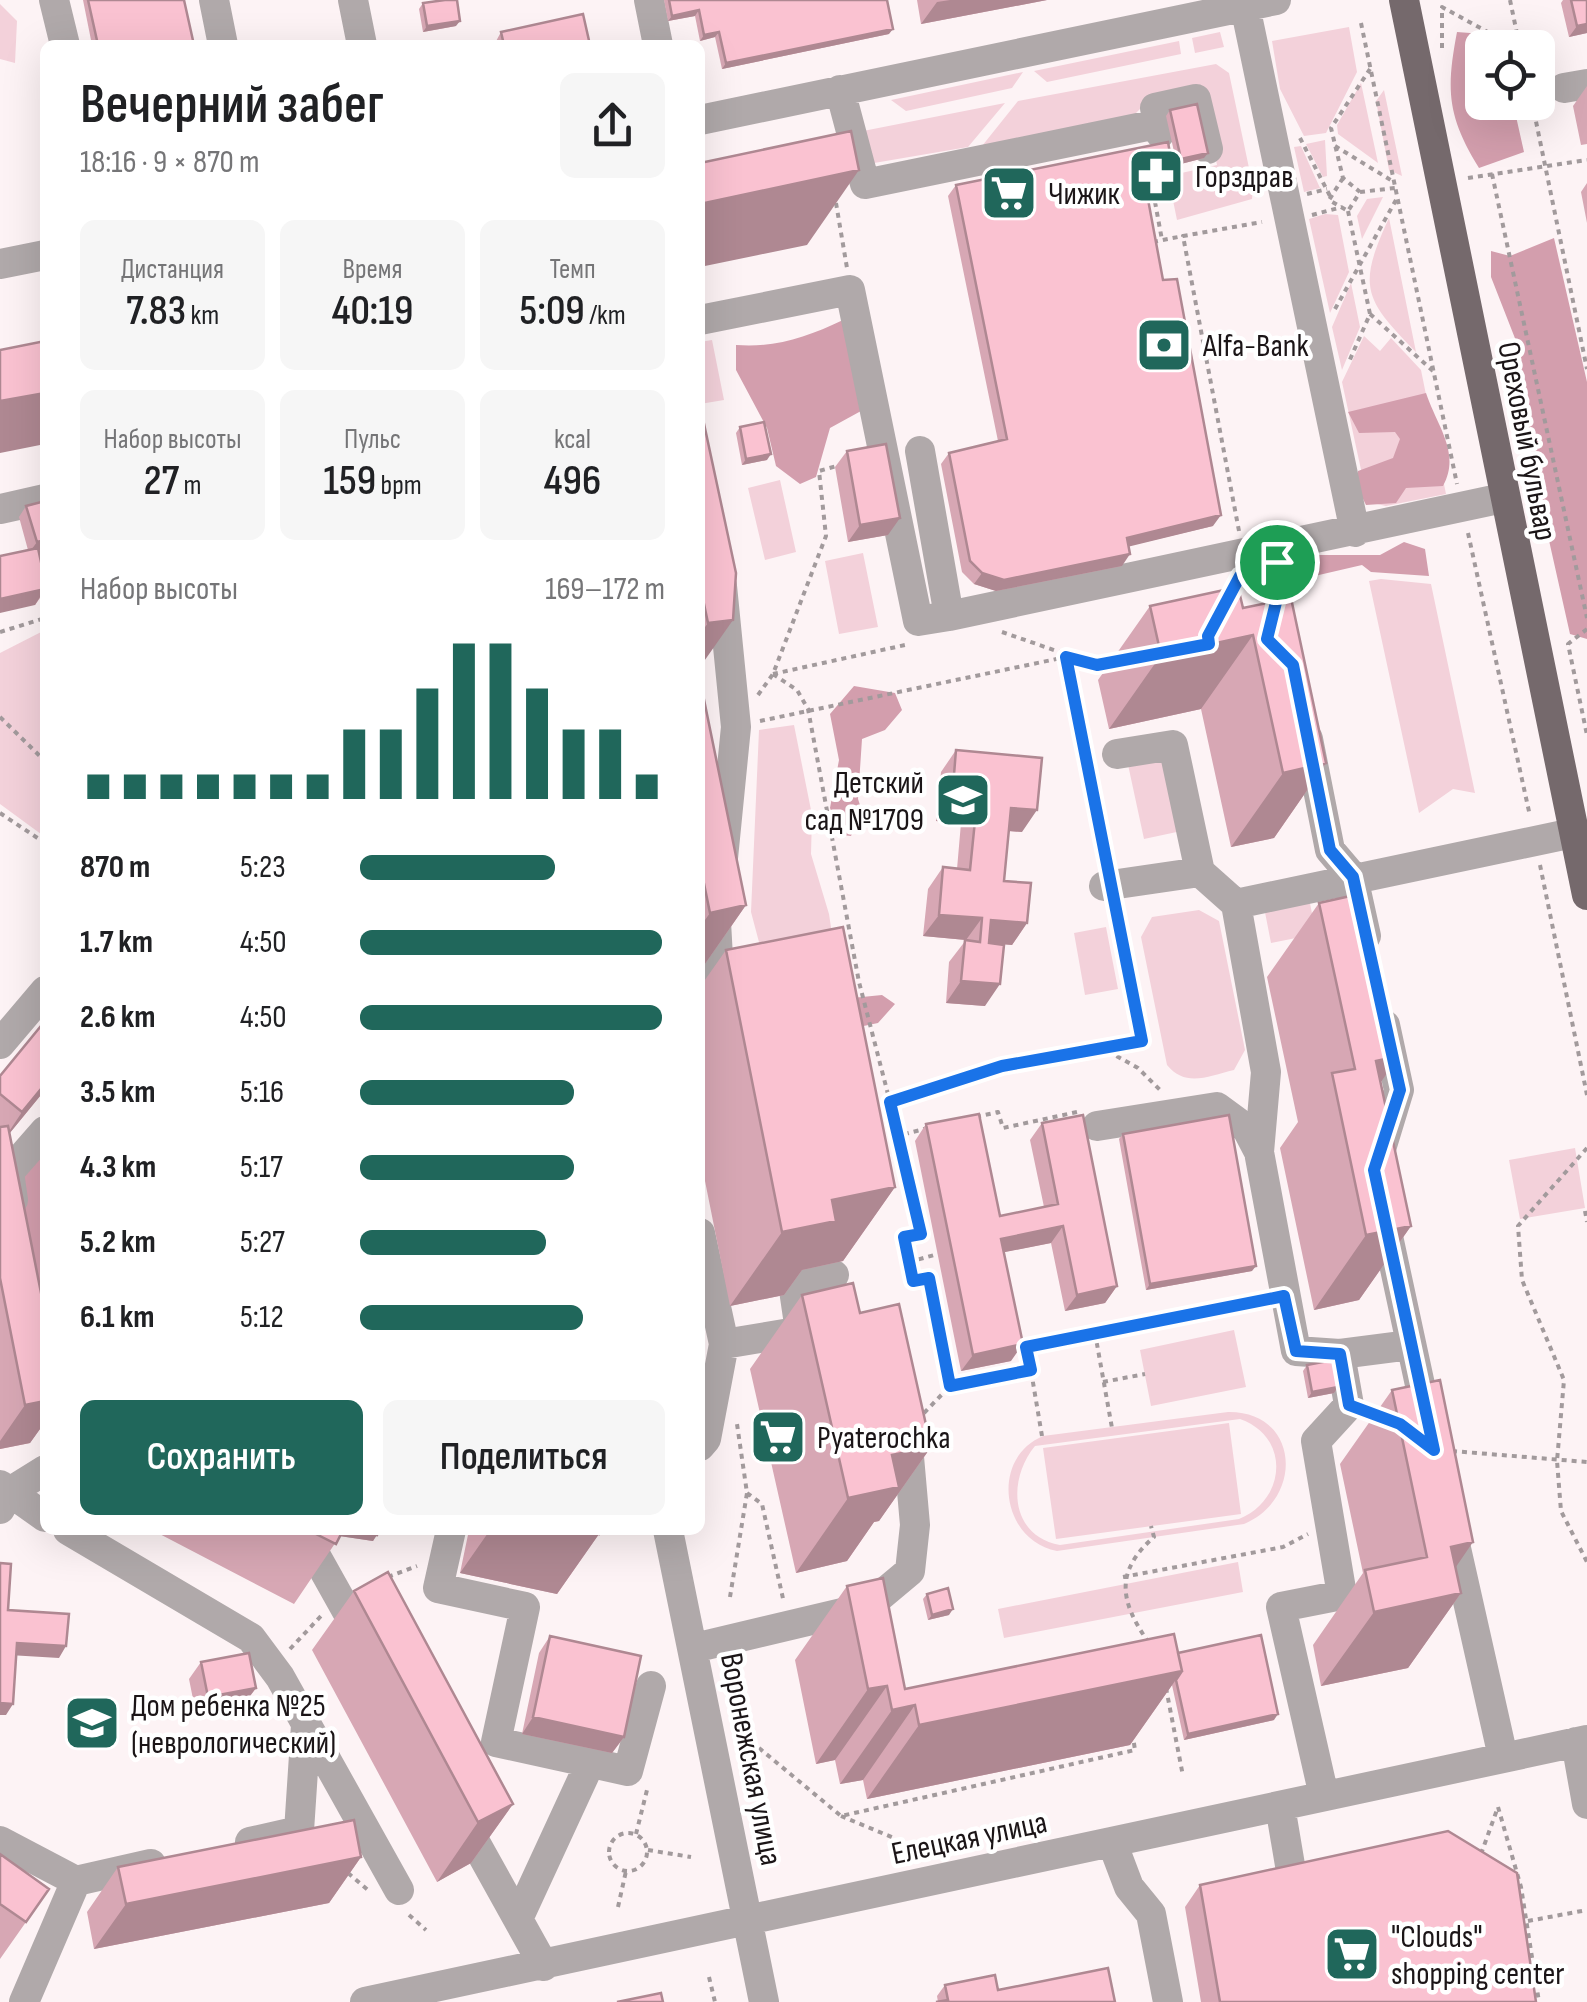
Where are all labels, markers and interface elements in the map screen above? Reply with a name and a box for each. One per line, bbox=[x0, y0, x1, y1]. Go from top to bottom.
map controls bbox=[1465, 30, 1555, 120]
button: locate bbox=[1465, 30, 1555, 120]
text: Вечерний забег bbox=[80, 72, 384, 139]
button: share bbox=[560, 73, 665, 178]
text: 18:16 · 9 × 870 m bbox=[80, 143, 260, 182]
pharmacy icon: Горздрав bbox=[1126, 146, 1186, 206]
place label: Горздрав bbox=[1195, 158, 1293, 197]
supermarket icon: Чижик bbox=[979, 163, 1039, 223]
place label: Чижик bbox=[1048, 175, 1121, 214]
text: Дистанция bbox=[121, 253, 224, 286]
text: Время bbox=[343, 253, 402, 286]
text: Темп bbox=[549, 253, 596, 286]
text: 7.83 bbox=[126, 286, 186, 337]
text: 40:19 bbox=[332, 286, 413, 337]
text: 5:09 bbox=[519, 286, 585, 337]
text: km bbox=[186, 299, 219, 332]
text: /km bbox=[585, 299, 626, 332]
bank icon: Alfa-Bank bbox=[1134, 315, 1194, 375]
place label: Alfa-Bank bbox=[1202, 327, 1309, 366]
street label: Ореховый бульвар bbox=[1488, 339, 1565, 544]
text: Набор высоты bbox=[103, 423, 242, 456]
text: Пульс bbox=[344, 423, 401, 456]
text: kcal bbox=[554, 423, 591, 456]
text: 27 bbox=[143, 456, 179, 507]
text: 159 bbox=[323, 456, 376, 507]
text: 496 bbox=[544, 456, 601, 507]
text: m bbox=[179, 469, 202, 502]
text: bpm bbox=[376, 469, 422, 502]
pin bbox=[1235, 520, 1320, 605]
icon: arrive bbox=[1250, 535, 1305, 590]
text: Набор высоты bbox=[80, 570, 238, 609]
text: 169–172 m bbox=[545, 570, 665, 609]
place label: Детский сад №1709 bbox=[805, 764, 924, 840]
school or university icon: Детский сад №1709 bbox=[933, 770, 993, 830]
text: 870 m bbox=[80, 848, 150, 887]
text: 5:23 bbox=[240, 848, 286, 887]
text: 1.7 km bbox=[80, 923, 153, 962]
text: 4:50 bbox=[240, 923, 287, 962]
text: 2.6 km bbox=[80, 998, 155, 1037]
text: 4:50 bbox=[240, 998, 287, 1037]
text: 3.5 km bbox=[80, 1073, 155, 1112]
text: 5:16 bbox=[240, 1073, 284, 1112]
text: 4.3 km bbox=[80, 1148, 156, 1187]
text: 5:17 bbox=[240, 1148, 283, 1187]
text: 5.2 km bbox=[80, 1223, 156, 1262]
text: 5:27 bbox=[240, 1223, 285, 1262]
text: 6.1 km bbox=[80, 1298, 154, 1337]
text: 5:12 bbox=[240, 1298, 284, 1337]
button: Сохранить bbox=[80, 1400, 363, 1515]
button: Поделиться bbox=[383, 1400, 665, 1515]
supermarket icon: Pyaterochka bbox=[748, 1407, 808, 1467]
place label: Pyaterochka bbox=[817, 1419, 950, 1458]
street label: Воронежская улица bbox=[711, 1650, 790, 1869]
place label: Дом ребенка №25 (неврологический) bbox=[131, 1687, 336, 1763]
school or university icon: Дом ребенка №25 (неврологический) bbox=[62, 1693, 122, 1753]
street label: Елецкая улица bbox=[888, 1803, 1051, 1874]
place label: "Clouds" shopping center bbox=[1391, 1918, 1564, 1994]
supermarket icon: "Clouds" shopping center bbox=[1322, 1924, 1382, 1984]

